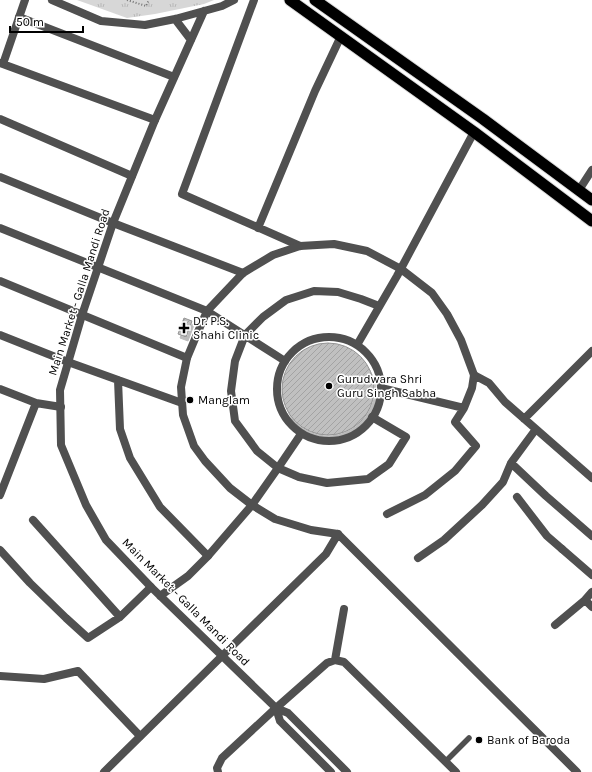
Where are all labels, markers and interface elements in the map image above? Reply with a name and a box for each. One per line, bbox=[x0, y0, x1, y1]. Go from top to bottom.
scale bar bbox=[10, 8, 83, 34]
text: 50 m bbox=[16, 15, 44, 29]
street label: Main Market - Galla Mandi Road bbox=[45, 207, 113, 377]
place label: Dr. P.S. Shahi Clinic bbox=[193, 314, 259, 342]
marker: Dr. P.S. Shahi Clinic bbox=[178, 322, 190, 334]
place label: Gurudwara Shri Guru Singh Sabha bbox=[337, 372, 436, 400]
marker: Gurudwara Shri Guru Singh Sabha bbox=[324, 381, 334, 391]
place label: Manglam bbox=[198, 393, 250, 407]
marker: Manglam bbox=[185, 395, 195, 405]
street label: Main Market - Galla Mandi Road bbox=[119, 535, 253, 669]
place label: Bank of Baroda bbox=[487, 733, 570, 747]
marker: Bank of Baroda bbox=[474, 735, 484, 745]

